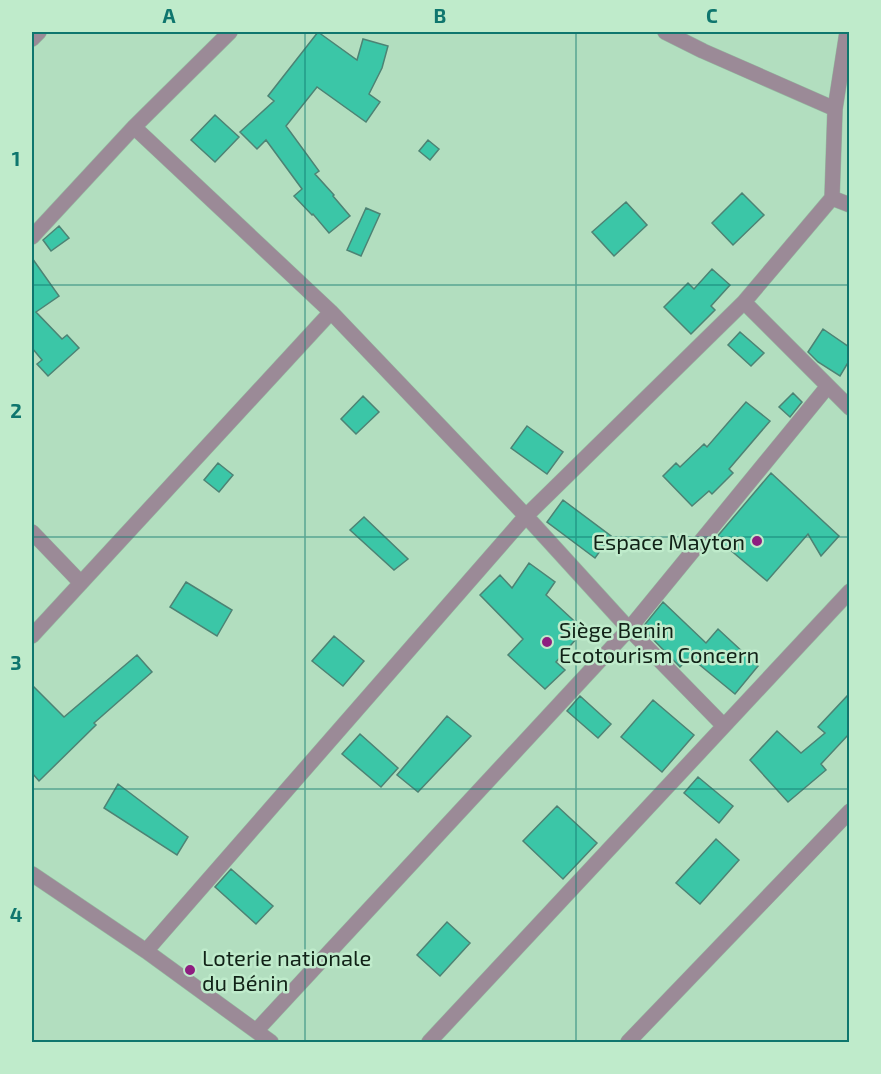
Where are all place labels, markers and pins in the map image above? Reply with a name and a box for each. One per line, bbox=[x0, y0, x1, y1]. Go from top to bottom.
place label: Espace Mayton bbox=[593, 528, 745, 554]
marker: Espace Mayton bbox=[750, 534, 764, 548]
place label: Siège Benin Ecotourism Concern bbox=[559, 616, 759, 667]
marker: Siège Benin Ecotourism Concern bbox=[540, 635, 554, 649]
place label: Loterie nationale du Bénin bbox=[202, 944, 371, 995]
marker: Loterie nationale du Bénin bbox=[183, 963, 197, 977]

